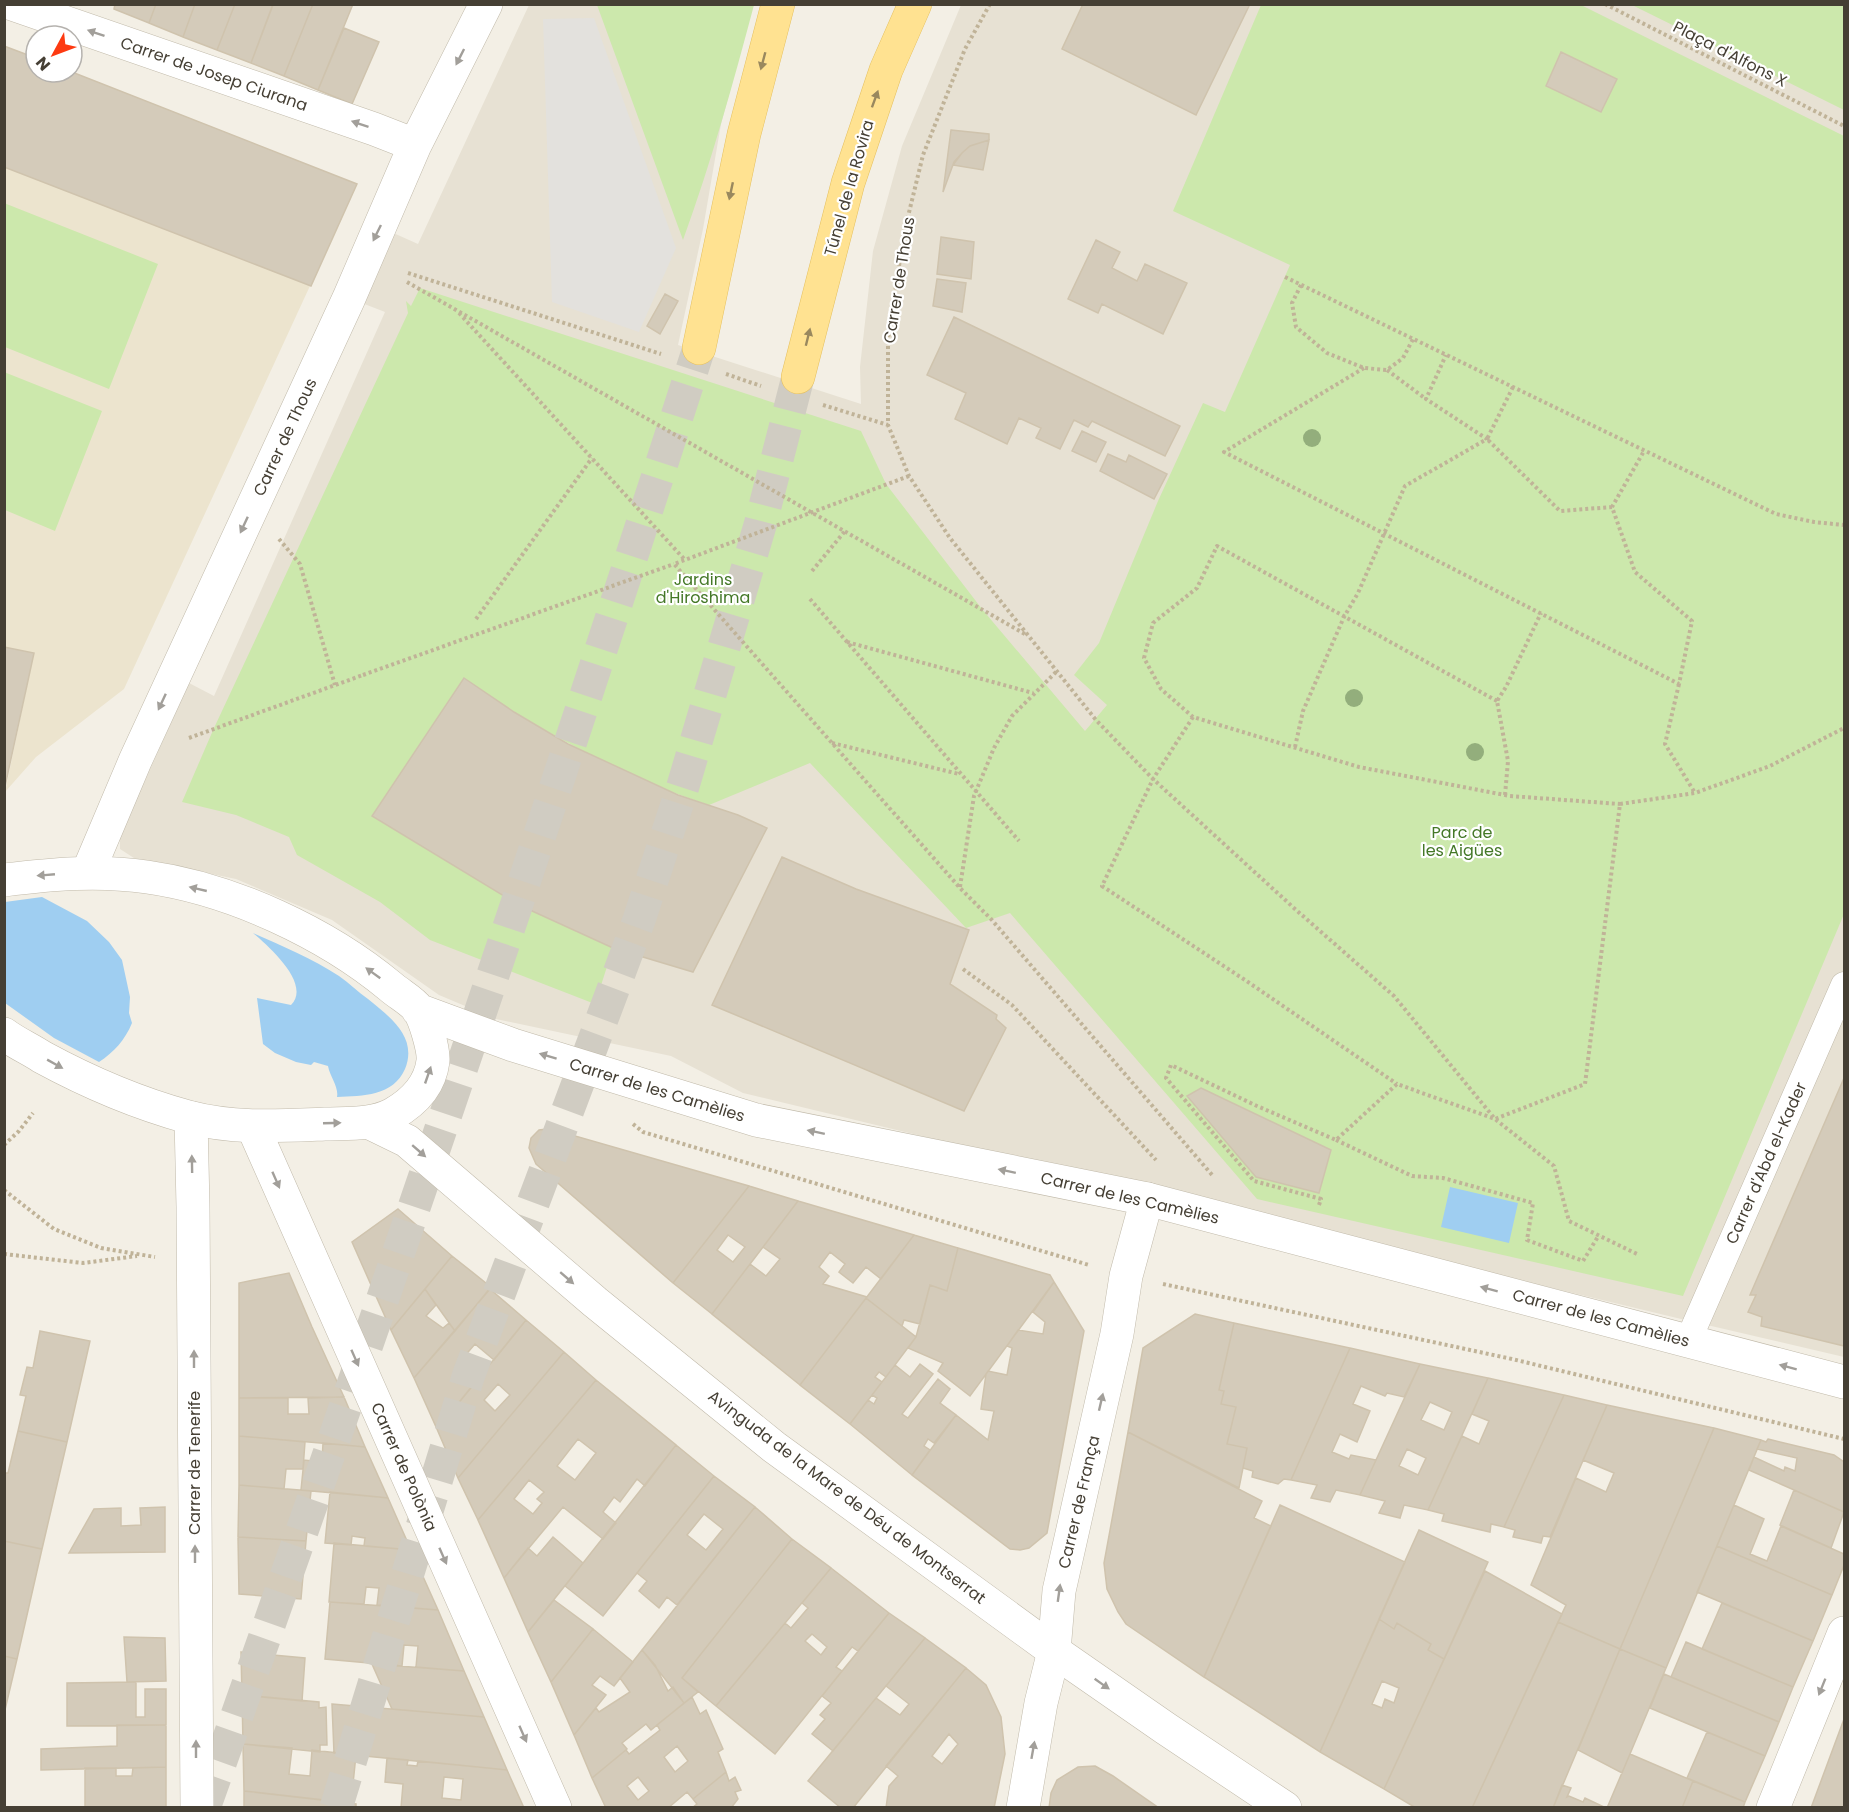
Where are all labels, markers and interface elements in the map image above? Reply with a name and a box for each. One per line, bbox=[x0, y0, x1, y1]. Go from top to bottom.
street label: Plaça d'Alfons X bbox=[1669, 15, 1791, 93]
north arrow bbox=[24, 24, 84, 84]
one-way arrow bbox=[87, 28, 105, 38]
street label: Carrer de Josep Ciurana bbox=[117, 31, 311, 117]
one-way arrow bbox=[455, 48, 464, 65]
text: N bbox=[30, 51, 56, 76]
one-way arrow bbox=[758, 52, 767, 70]
one-way arrow bbox=[871, 90, 881, 108]
street label: Túnel de la Rovira bbox=[819, 117, 879, 259]
one-way arrow bbox=[351, 119, 369, 128]
one-way arrow bbox=[726, 182, 735, 201]
street label: Carrer de Thous bbox=[878, 215, 920, 345]
one-way arrow bbox=[372, 224, 382, 242]
one-way arrow bbox=[804, 328, 814, 346]
street label: Carrer de Thous bbox=[248, 374, 322, 500]
one-way arrow bbox=[239, 517, 249, 535]
park label: Jardins d'Hiroshima bbox=[656, 568, 750, 609]
one-way arrow bbox=[158, 694, 167, 711]
park label: Parc de les Aigües bbox=[1422, 821, 1502, 862]
one-way arrow bbox=[37, 870, 56, 880]
one-way arrow bbox=[189, 883, 208, 893]
one-way arrow bbox=[365, 967, 381, 979]
one-way arrow bbox=[539, 1051, 557, 1060]
street label: Carrer de les Camèlies bbox=[566, 1052, 748, 1128]
one-way arrow bbox=[47, 1058, 63, 1069]
one-way arrow bbox=[424, 1066, 433, 1084]
street label: Carrer d'Abd el-Kader bbox=[1720, 1078, 1812, 1248]
one-way arrow bbox=[322, 1119, 341, 1128]
one-way arrow bbox=[806, 1127, 825, 1136]
one-way arrow bbox=[411, 1144, 426, 1157]
one-way arrow bbox=[187, 1155, 197, 1174]
one-way arrow bbox=[997, 1166, 1016, 1175]
street label: Carrer de les Camèlies bbox=[1039, 1166, 1221, 1230]
one-way arrow bbox=[271, 1172, 281, 1190]
one-way arrow bbox=[559, 1271, 574, 1284]
street label: Carrer de les Camèlies bbox=[1510, 1283, 1692, 1353]
one-way arrow bbox=[1480, 1284, 1498, 1294]
one-way arrow bbox=[189, 1350, 199, 1369]
one-way arrow bbox=[351, 1350, 360, 1367]
one-way arrow bbox=[1779, 1361, 1797, 1371]
street label: Avinguda de la Mare de Déu de Montserrat bbox=[703, 1385, 991, 1609]
street label: Carrer de Tenerife bbox=[183, 1391, 206, 1535]
one-way arrow bbox=[1097, 1393, 1107, 1412]
street label: Carrer de Polònia bbox=[365, 1399, 443, 1535]
street label: Carrer de França bbox=[1053, 1433, 1105, 1571]
one-way arrow bbox=[190, 1545, 200, 1564]
one-way arrow bbox=[439, 1547, 448, 1564]
one-way arrow bbox=[1055, 1583, 1064, 1602]
one-way arrow bbox=[1094, 1678, 1110, 1689]
one-way arrow bbox=[1817, 1678, 1826, 1696]
one-way arrow bbox=[518, 1725, 528, 1743]
one-way arrow bbox=[191, 1740, 201, 1759]
one-way arrow bbox=[1029, 1740, 1038, 1759]

